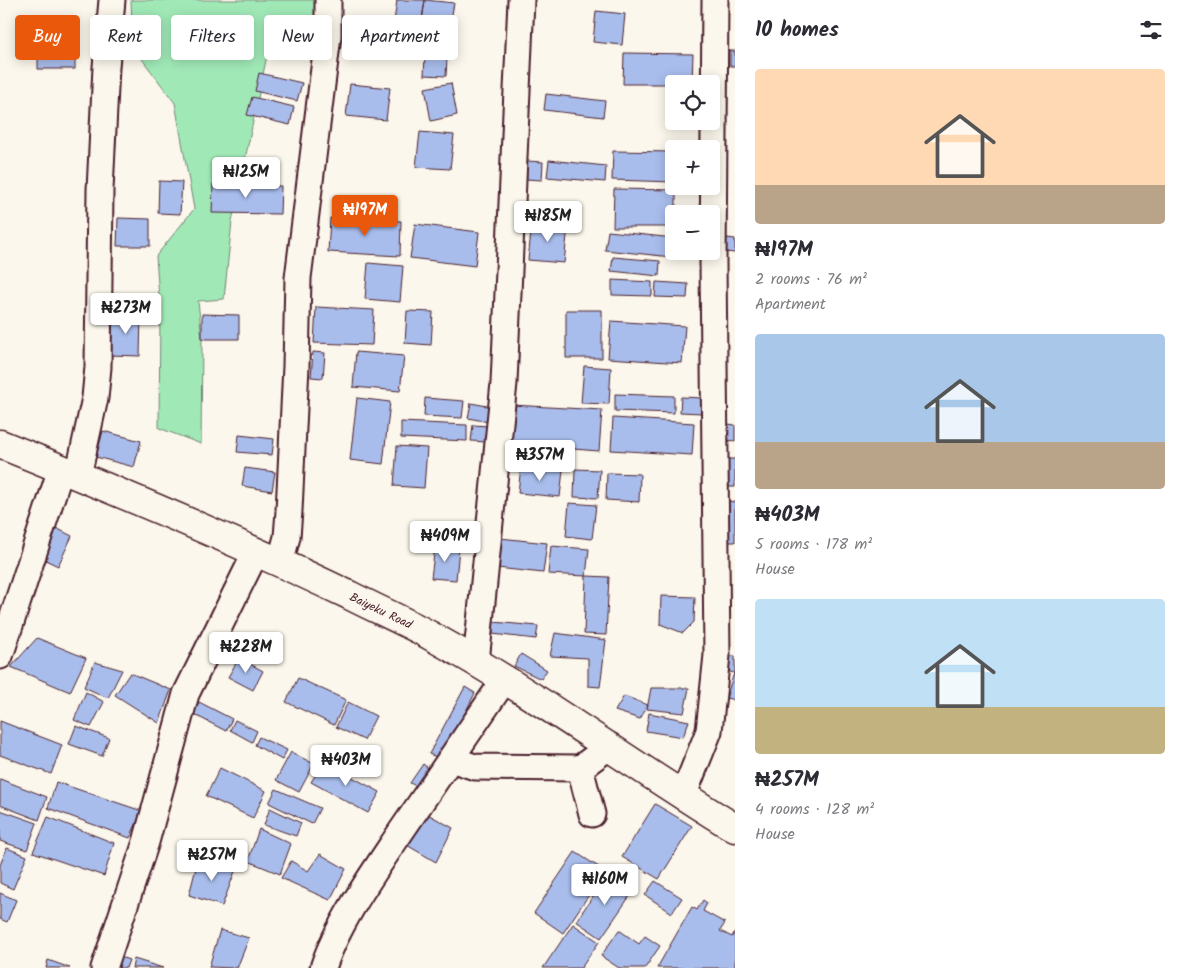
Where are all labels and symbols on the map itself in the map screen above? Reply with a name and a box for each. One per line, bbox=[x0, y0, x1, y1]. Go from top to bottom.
pin: ₦125M bbox=[211, 156, 281, 199]
pin: ₦197M bbox=[330, 194, 400, 237]
pin: ₦185M bbox=[513, 200, 583, 243]
pin: ₦273M bbox=[91, 292, 161, 335]
pin: ₦357M bbox=[505, 440, 575, 482]
pin: ₦409M bbox=[410, 520, 480, 563]
street label: Baiyeku Road bbox=[346, 587, 417, 634]
pin: ₦228M bbox=[211, 632, 281, 674]
pin: ₦403M bbox=[311, 744, 381, 787]
pin: ₦257M bbox=[177, 840, 247, 882]
pin: ₦160M bbox=[570, 864, 640, 906]

